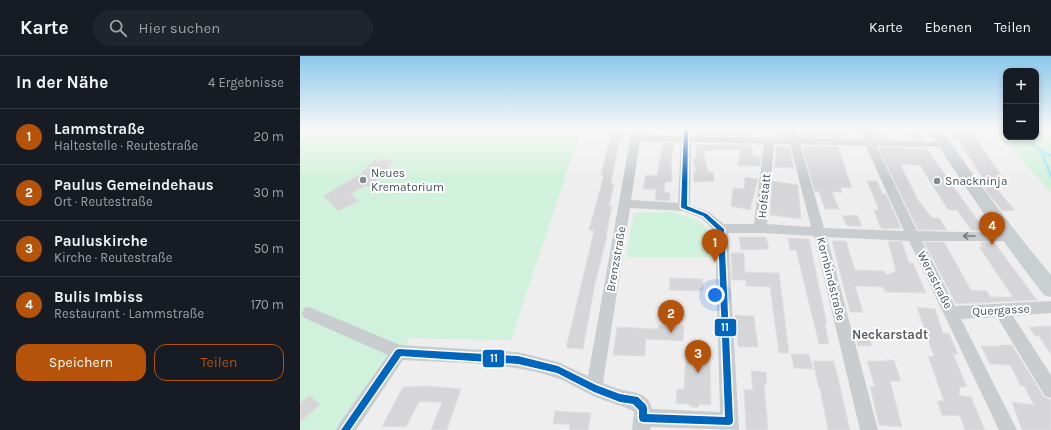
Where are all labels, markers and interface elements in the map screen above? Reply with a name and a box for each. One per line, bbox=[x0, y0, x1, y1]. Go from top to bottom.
search box bbox=[93, 10, 373, 46]
text: Karte bbox=[20, 17, 69, 39]
icon: search bbox=[107, 17, 129, 39]
text: Hier suchen bbox=[139, 19, 220, 37]
text: Karte bbox=[869, 19, 903, 36]
text: Ebenen bbox=[925, 19, 972, 36]
text: Teilen bbox=[994, 19, 1031, 36]
map controls bbox=[1003, 68, 1039, 140]
button: + bbox=[1003, 68, 1039, 104]
text: In der Nähe bbox=[16, 72, 108, 92]
text: 4 Ergebnisse bbox=[208, 75, 284, 90]
button: − bbox=[1003, 104, 1039, 140]
text: Lammstraße bbox=[54, 120, 145, 138]
text: 1 bbox=[27, 129, 31, 144]
text: 20 m bbox=[254, 129, 284, 144]
text: Haltestelle · Reutestraße bbox=[54, 138, 198, 153]
place label: Neues Krematorium bbox=[371, 166, 444, 194]
street label: Hofstatt bbox=[755, 172, 773, 219]
place label: Snackninja bbox=[945, 174, 1008, 188]
marker: Neues Krematorium bbox=[358, 175, 368, 185]
text: Paulus Gemeindehaus bbox=[54, 176, 214, 194]
marker: Snackninja bbox=[932, 176, 942, 186]
text: 2 bbox=[25, 185, 33, 200]
text: 30 m bbox=[253, 185, 284, 200]
text: Ort · Reutestraße bbox=[54, 194, 153, 209]
pin: 4 bbox=[979, 212, 1005, 245]
street label: Brenzstraße bbox=[603, 225, 629, 293]
pin: 1 bbox=[702, 229, 728, 262]
text: Pauluskirche bbox=[54, 232, 148, 250]
one-way arrow bbox=[963, 232, 976, 240]
street label: Kornbindstraße bbox=[814, 236, 848, 322]
text: 3 bbox=[25, 241, 33, 256]
text: 50 m bbox=[254, 241, 284, 256]
street label: Werastraße bbox=[915, 249, 955, 311]
text: Kirche · Reutestraße bbox=[54, 250, 173, 265]
your location bbox=[705, 285, 725, 305]
text: Bulis Imbiss bbox=[54, 288, 143, 306]
text: 4 bbox=[25, 297, 33, 312]
text: 170 m bbox=[251, 297, 284, 312]
pin: 2 bbox=[658, 300, 684, 333]
street label: Quergasse bbox=[972, 302, 1030, 318]
text: Restaurant · Lammstraße bbox=[54, 306, 204, 321]
line badge: 11 bbox=[714, 318, 737, 337]
text: 11 bbox=[721, 321, 729, 334]
district label: Neckarstadt bbox=[852, 327, 928, 342]
pin: 3 bbox=[685, 340, 711, 373]
button: Speichern bbox=[16, 344, 146, 381]
button: Teilen bbox=[154, 344, 284, 381]
line badge: 11 bbox=[482, 349, 505, 368]
text: 11 bbox=[490, 352, 498, 365]

